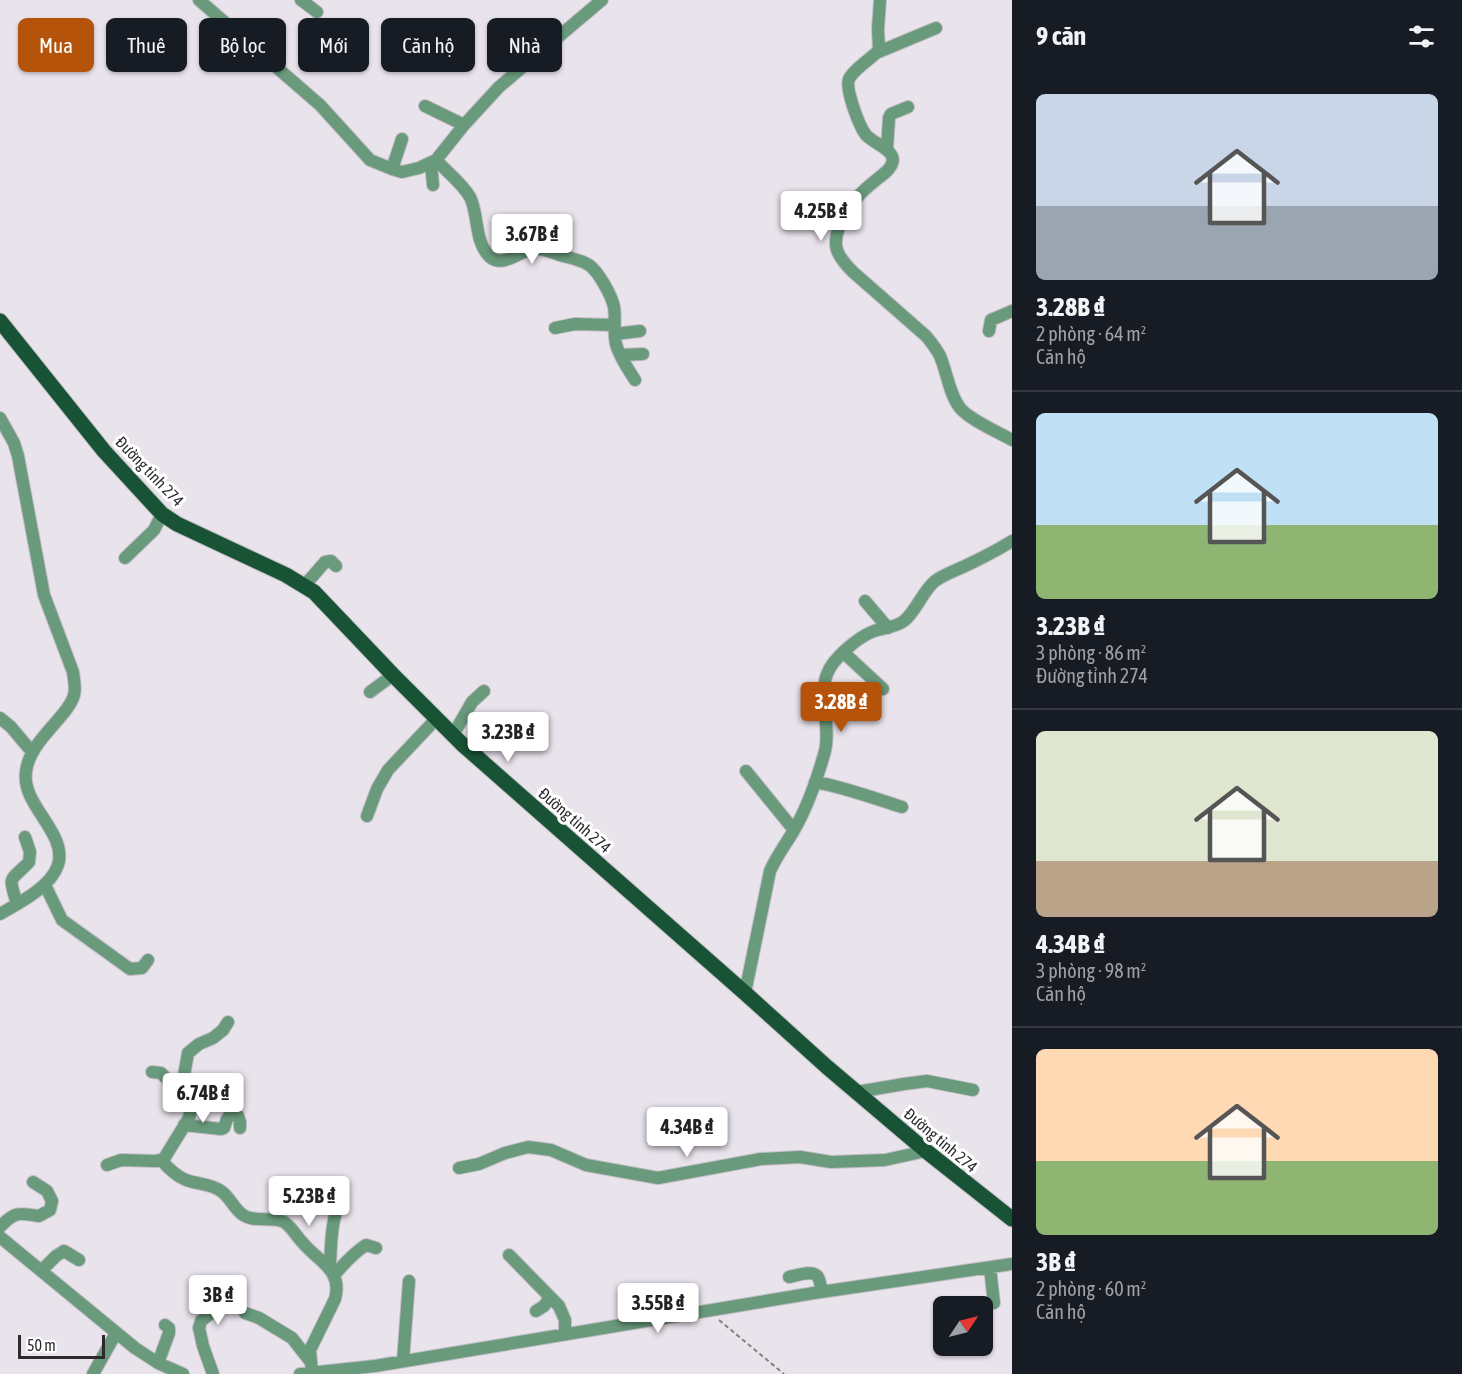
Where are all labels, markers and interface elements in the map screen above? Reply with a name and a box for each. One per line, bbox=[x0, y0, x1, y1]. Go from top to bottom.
chip: Mua bbox=[18, 18, 94, 72]
chip: Thuê bbox=[106, 18, 187, 72]
chip: Bộ lọc bbox=[199, 18, 286, 72]
chip: Mới bbox=[298, 18, 369, 72]
chip: Căn hộ bbox=[381, 18, 475, 72]
chip: Nhà bbox=[487, 18, 562, 72]
icon: filters bbox=[1405, 20, 1438, 53]
text: 9 căn bbox=[1036, 21, 1086, 51]
icon: home bbox=[1183, 133, 1291, 241]
pin: 4.25B ₫ bbox=[766, 191, 876, 242]
text: 4.25B ₫ bbox=[795, 199, 847, 222]
pin: 3.67B ₫ bbox=[477, 214, 587, 265]
text: 3.67B ₫ bbox=[506, 222, 558, 245]
text: 3.28B ₫ bbox=[1036, 292, 1105, 322]
text: 2 phòng · 64 m² bbox=[1036, 322, 1146, 345]
text: Căn hộ bbox=[1036, 345, 1086, 368]
street label: Đường tỉnh 274 bbox=[112, 433, 188, 510]
icon: home bbox=[1183, 452, 1291, 560]
text: 3.23B ₫ bbox=[1036, 611, 1105, 641]
text: 3 phòng · 86 m² bbox=[1036, 641, 1146, 664]
text: Đường tỉnh 274 bbox=[1036, 664, 1148, 687]
pin: 3.28B ₫ bbox=[786, 682, 896, 733]
text: 3.28B ₫ bbox=[815, 690, 867, 713]
pin: 3.23B ₫ bbox=[453, 712, 563, 763]
text: 3.23B ₫ bbox=[482, 720, 534, 743]
icon: home bbox=[1183, 770, 1291, 878]
street label: Đường tỉnh 274 bbox=[535, 784, 615, 857]
text: 4.34B ₫ bbox=[1036, 929, 1105, 959]
text: 3 phòng · 98 m² bbox=[1036, 959, 1146, 982]
text: Căn hộ bbox=[1036, 982, 1086, 1005]
pin: 6.74B ₫ bbox=[148, 1073, 258, 1124]
text: 6.74B ₫ bbox=[177, 1081, 229, 1104]
icon: home bbox=[1183, 1088, 1291, 1196]
street label: Đường tỉnh 274 bbox=[900, 1104, 981, 1176]
pin: 4.34B ₫ bbox=[632, 1107, 742, 1158]
text: 4.34B ₫ bbox=[661, 1115, 713, 1138]
pin: 5.23B ₫ bbox=[254, 1176, 364, 1227]
text: 5.23B ₫ bbox=[283, 1184, 335, 1207]
text: 3B ₫ bbox=[1036, 1247, 1076, 1277]
pin: 3B ₫ bbox=[182, 1275, 254, 1326]
text: 2 phòng · 60 m² bbox=[1036, 1277, 1146, 1300]
text: 3B ₫ bbox=[203, 1283, 233, 1306]
pin: 3.55B ₫ bbox=[603, 1283, 713, 1334]
text: 3.55B ₫ bbox=[632, 1291, 684, 1314]
north arrow bbox=[933, 1296, 993, 1356]
map controls bbox=[933, 1296, 993, 1356]
text: Căn hộ bbox=[1036, 1300, 1086, 1323]
scale bar bbox=[18, 1332, 105, 1360]
text: 50 m bbox=[27, 1336, 56, 1354]

